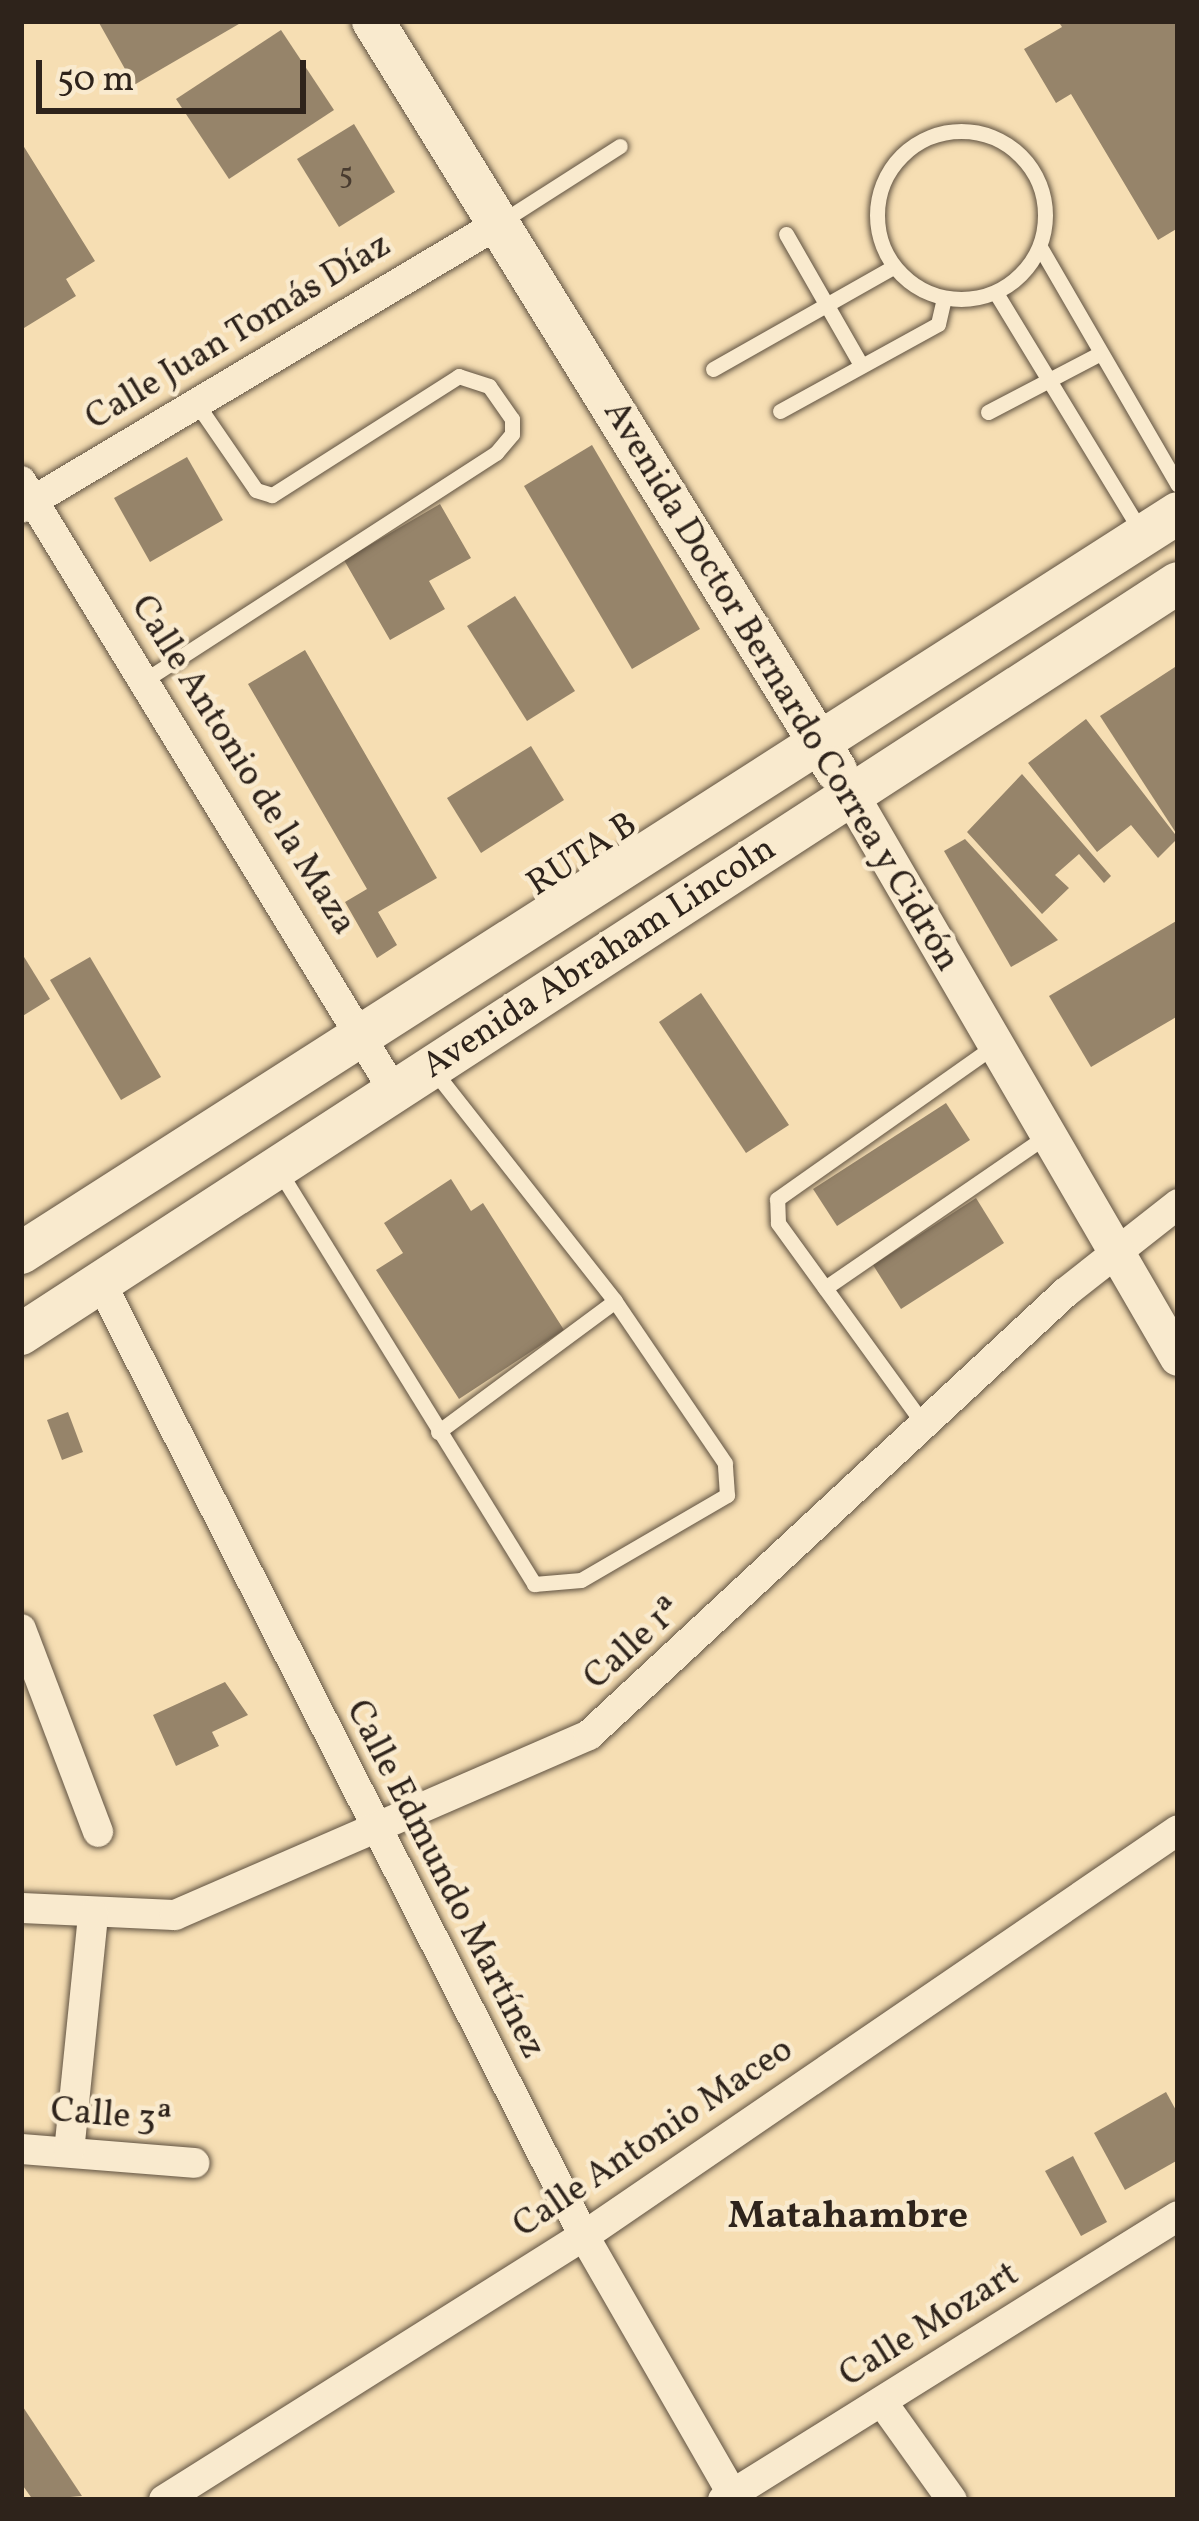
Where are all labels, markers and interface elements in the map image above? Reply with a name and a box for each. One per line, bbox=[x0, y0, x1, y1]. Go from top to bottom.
scale bar bbox=[42, 36, 312, 110]
text: 50 m bbox=[57, 56, 134, 106]
house number: 5 bbox=[339, 157, 353, 193]
street label: Calle Juan Tomás Díaz bbox=[78, 225, 400, 441]
street label: Avenida Doctor Bernardo Correa y Cidrón bbox=[592, 393, 968, 981]
street label: Calle Antonio de la Maza bbox=[120, 588, 364, 944]
street label: RUTA B bbox=[520, 805, 646, 907]
street label: Avenida Abraham Lincoln bbox=[415, 828, 785, 1090]
street label: Calle 1ª bbox=[576, 1590, 692, 1700]
street label: Calle Edmundo Martínez bbox=[335, 1694, 553, 2066]
street label: Calle Antonio Maceo bbox=[506, 2029, 802, 2249]
street label: Calle 3ª bbox=[49, 2090, 173, 2144]
district label: Matahambre bbox=[728, 2194, 968, 2240]
street label: Calle Mozart bbox=[833, 2254, 1027, 2398]

